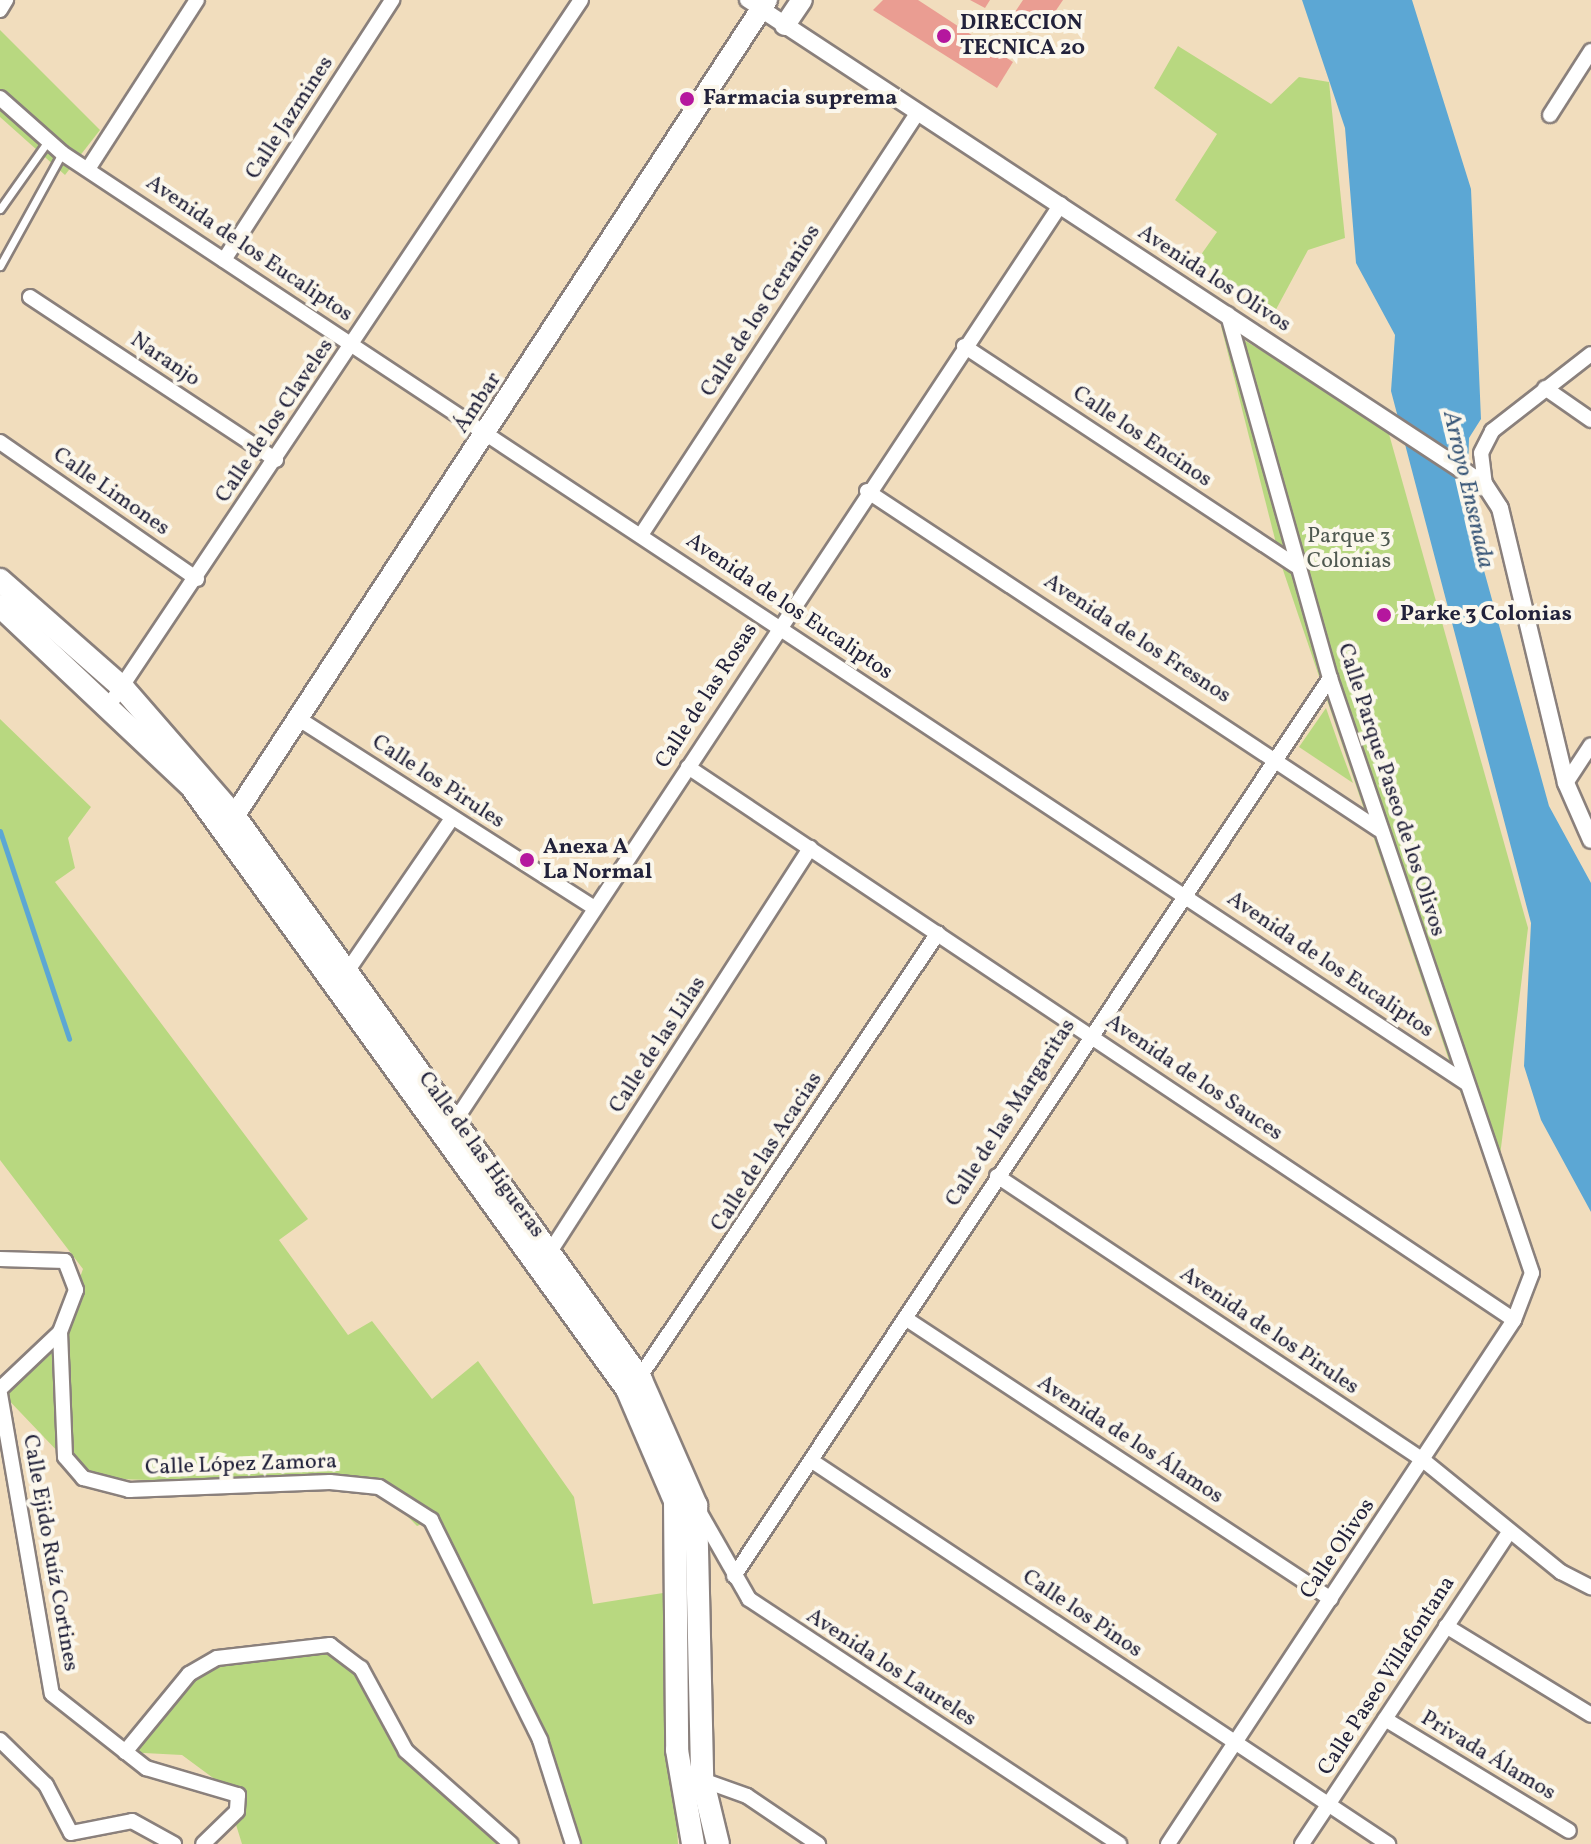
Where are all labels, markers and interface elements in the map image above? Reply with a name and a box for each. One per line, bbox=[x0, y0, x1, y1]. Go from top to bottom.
place label: DIRECCION TECNICA 20 bbox=[960, 10, 1085, 62]
marker: DIRECCION TECNICA 20 bbox=[935, 27, 953, 45]
street label: Calle Jazmines bbox=[240, 51, 340, 185]
place label: Farmacia suprema bbox=[703, 86, 897, 112]
marker: Farmacia suprema bbox=[678, 90, 696, 108]
street label: Avenida de los Eucaliptos bbox=[141, 170, 357, 328]
street label: Calle de los Geranios bbox=[695, 220, 827, 402]
street label: Avenida los Olivos bbox=[1132, 220, 1296, 338]
street label: Naranjo bbox=[125, 327, 205, 393]
street label: Calle de los Claveles bbox=[210, 334, 340, 508]
street label: Ámbar bbox=[449, 368, 507, 438]
street label: Calle los Encinos bbox=[1067, 381, 1217, 493]
water label: Arroyo Ensenada bbox=[1435, 408, 1499, 572]
street label: Calle Limones bbox=[48, 442, 174, 542]
park label: Parque 3 Colonias bbox=[1307, 523, 1391, 574]
street label: Avenida de los Eucaliptos bbox=[681, 528, 897, 686]
street label: Avenida de los Fresnos bbox=[1038, 569, 1236, 709]
place label: Parke 3 Colonias bbox=[1400, 602, 1572, 628]
marker: Parke 3 Colonias bbox=[1375, 606, 1393, 624]
street label: Calle de las Rosas bbox=[650, 618, 764, 774]
street label: Calle Parque Paseo de los Olivos bbox=[1331, 640, 1451, 940]
street label: Calle los Pirules bbox=[367, 729, 509, 835]
place label: Anexa A La Normal bbox=[543, 834, 652, 886]
marker: Anexa A La Normal bbox=[518, 851, 536, 869]
street label: Avenida de los Eucaliptos bbox=[1222, 886, 1438, 1044]
street label: Calle de las Lilas bbox=[604, 972, 712, 1118]
street label: Avenida de los Sauces bbox=[1100, 1009, 1288, 1147]
street label: Calle de las Margaritas bbox=[940, 1014, 1082, 1212]
street label: Calle de las Higueras bbox=[412, 1067, 550, 1243]
street label: Calle de las Acacias bbox=[706, 1067, 828, 1237]
street label: Avenida de los Pirules bbox=[1174, 1261, 1364, 1401]
street label: Avenida de los Álamos bbox=[1032, 1370, 1228, 1510]
street label: Calle Ejido Ruíz Cortines bbox=[16, 1433, 84, 1673]
street label: Calle López Zamora bbox=[145, 1448, 337, 1482]
street label: Calle Olivos bbox=[1295, 1494, 1381, 1604]
street label: Calle los Pinos bbox=[1017, 1564, 1147, 1664]
street label: Calle Paseo Villafontana bbox=[1313, 1571, 1461, 1781]
street label: Avenida los Laureles bbox=[801, 1603, 981, 1733]
street label: Privada Álamos bbox=[1416, 1705, 1560, 1807]

